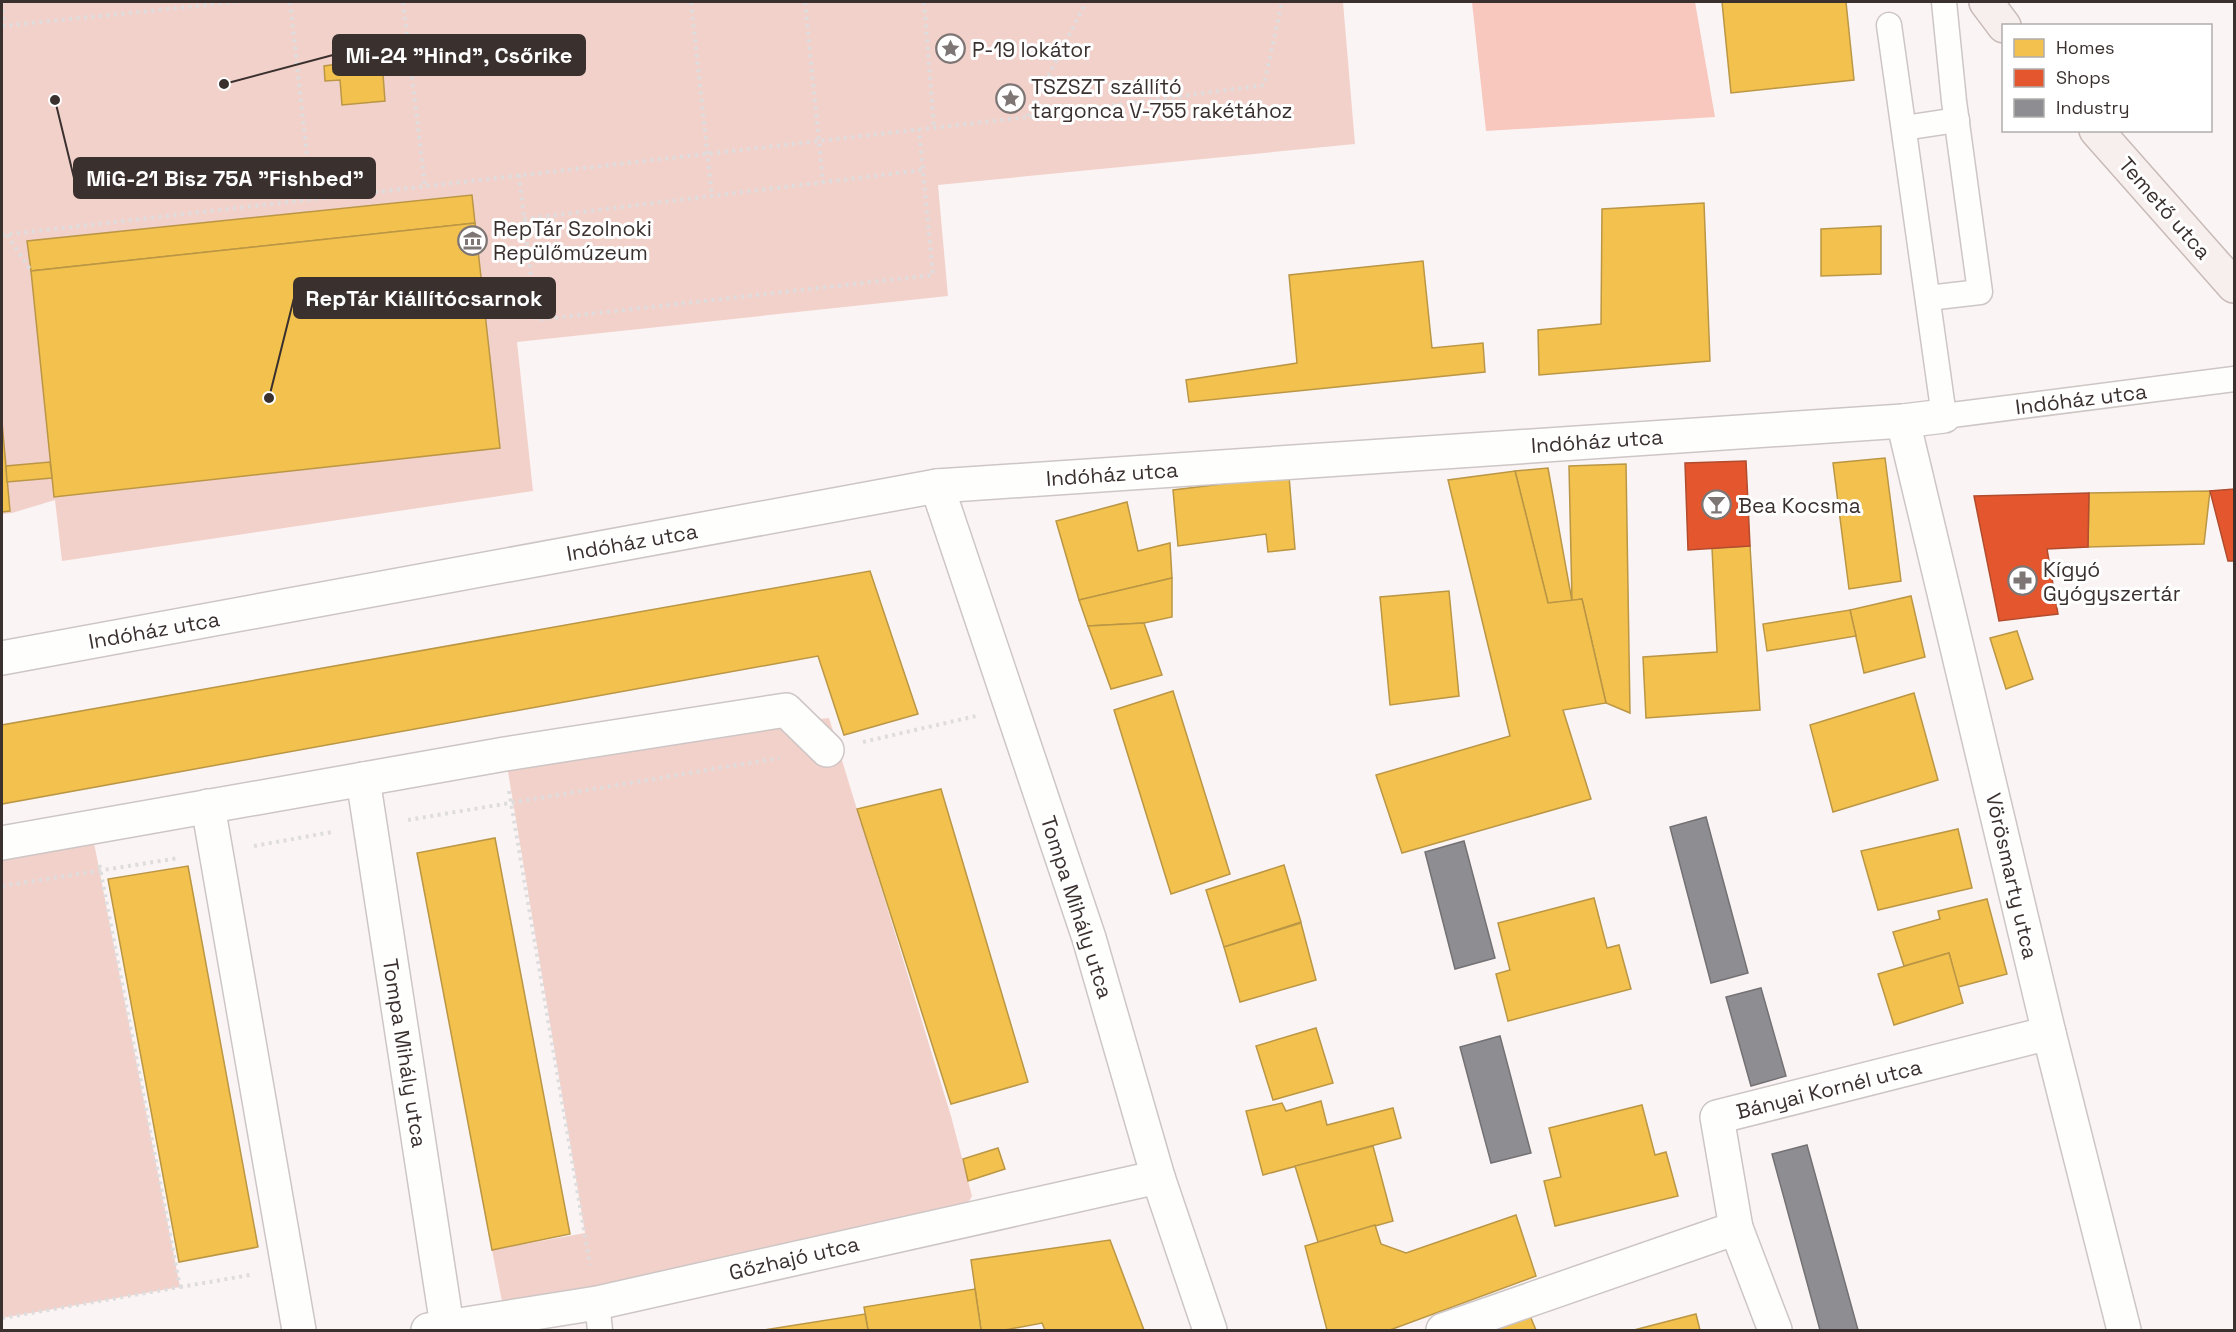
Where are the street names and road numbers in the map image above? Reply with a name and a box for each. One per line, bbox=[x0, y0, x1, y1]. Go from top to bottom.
street label: Temető utca bbox=[2113, 151, 2217, 265]
street label: Indóház utca bbox=[2014, 378, 2148, 420]
street label: Indóház utca bbox=[1530, 423, 1664, 459]
street label: Indóház utca bbox=[1045, 456, 1179, 492]
street label: Indóház utca bbox=[564, 517, 700, 567]
street label: Indóház utca bbox=[86, 605, 222, 655]
street label: Vörösmarty utca bbox=[1980, 790, 2044, 962]
street label: Tompa Mihály utca bbox=[1035, 812, 1119, 1002]
street label: Tompa Mihály utca bbox=[377, 957, 433, 1149]
street label: Bányai Kornél utca bbox=[1734, 1053, 1924, 1125]
street label: Gőzhajó utca bbox=[726, 1230, 862, 1286]

